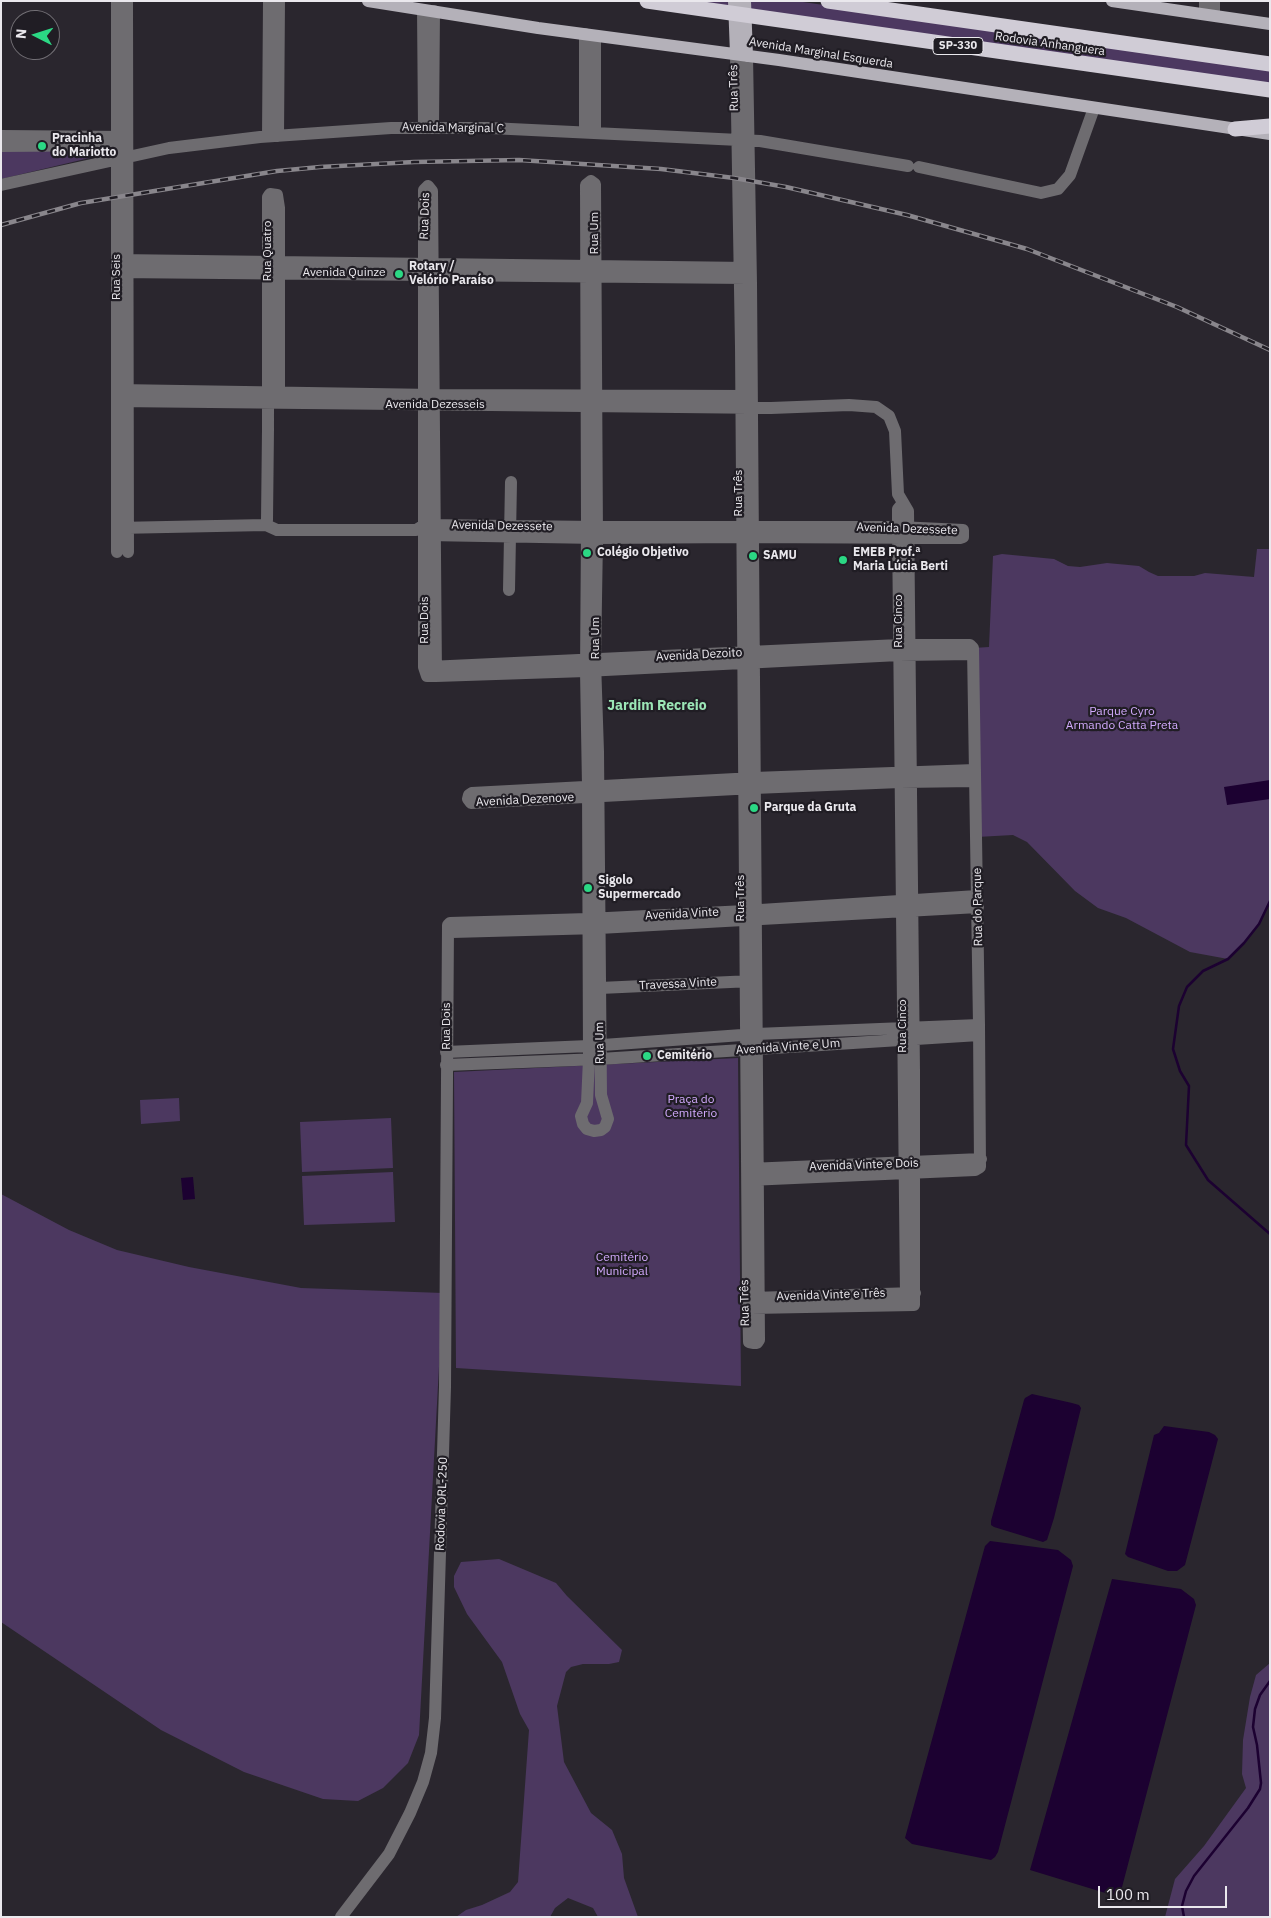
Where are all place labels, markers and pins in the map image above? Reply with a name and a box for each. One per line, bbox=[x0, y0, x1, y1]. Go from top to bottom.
place label: Pracinha do Mariotto bbox=[52, 132, 116, 160]
marker: Pracinha do Mariotto bbox=[36, 140, 48, 152]
place label: Rotary / Velório Paraíso bbox=[409, 260, 494, 288]
marker: Rotary / Velório Paraíso bbox=[393, 268, 405, 280]
place label: Colégio Objetivo bbox=[597, 546, 689, 560]
place label: EMEB Prof.ª Maria Lúcia Berti bbox=[853, 546, 948, 574]
marker: Colégio Objetivo bbox=[581, 547, 593, 559]
place label: SAMU bbox=[763, 549, 797, 563]
marker: SAMU bbox=[747, 550, 759, 562]
marker: EMEB Prof.ª Maria Lúcia Berti bbox=[837, 554, 849, 566]
place label: Parque da Gruta bbox=[764, 801, 856, 815]
marker: Parque da Gruta bbox=[748, 802, 760, 814]
place label: Sigolo Supermercado bbox=[598, 874, 681, 902]
marker: Sigolo Supermercado bbox=[582, 882, 594, 894]
place label: Cemitério bbox=[657, 1049, 712, 1063]
marker: Cemitério bbox=[641, 1050, 653, 1062]

